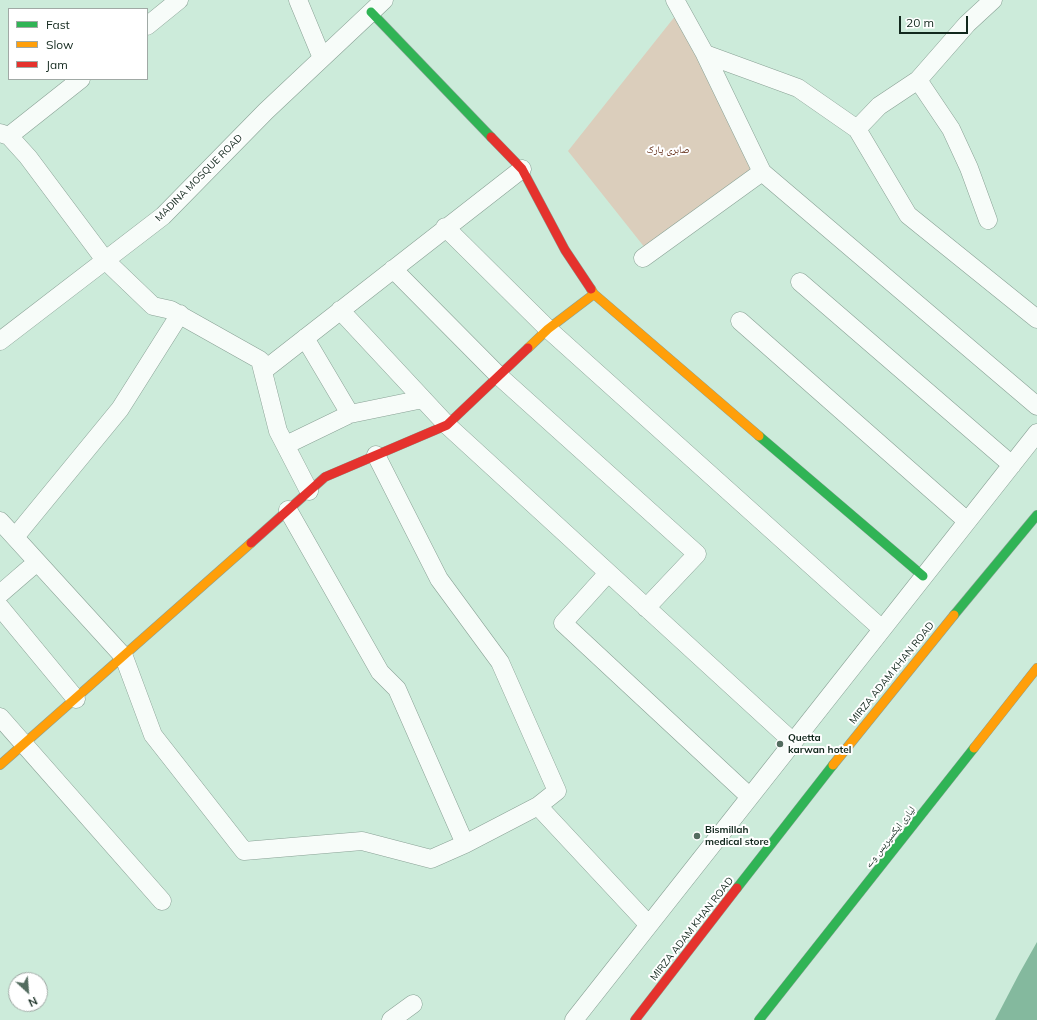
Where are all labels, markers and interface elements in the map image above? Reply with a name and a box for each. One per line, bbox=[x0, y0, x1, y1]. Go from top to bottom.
legend bbox=[8, 8, 148, 80]
scale bar bbox=[901, 8, 970, 34]
text: 20 m bbox=[906, 15, 934, 30]
text: Fast bbox=[46, 17, 70, 32]
text: Slow bbox=[46, 37, 74, 52]
text: Jam bbox=[46, 57, 68, 72]
street label: MADINA MOSQUE ROAD bbox=[153, 132, 245, 224]
park label: صابری پارک bbox=[646, 144, 690, 156]
street label: MIRZA ADAM KHAN ROAD bbox=[847, 620, 937, 726]
place label: Quetta karwan hotel bbox=[788, 732, 851, 756]
marker: Quetta karwan hotel bbox=[775, 739, 785, 749]
street label: لیاری ایکسپریس وے bbox=[862, 804, 918, 870]
place label: Bismillah medical store bbox=[705, 824, 769, 848]
marker: Bismillah medical store bbox=[692, 831, 702, 841]
street label: MIRZA ADAM KHAN ROAD bbox=[648, 875, 736, 983]
north arrow bbox=[8, 972, 48, 1012]
text: N bbox=[26, 994, 40, 1010]

